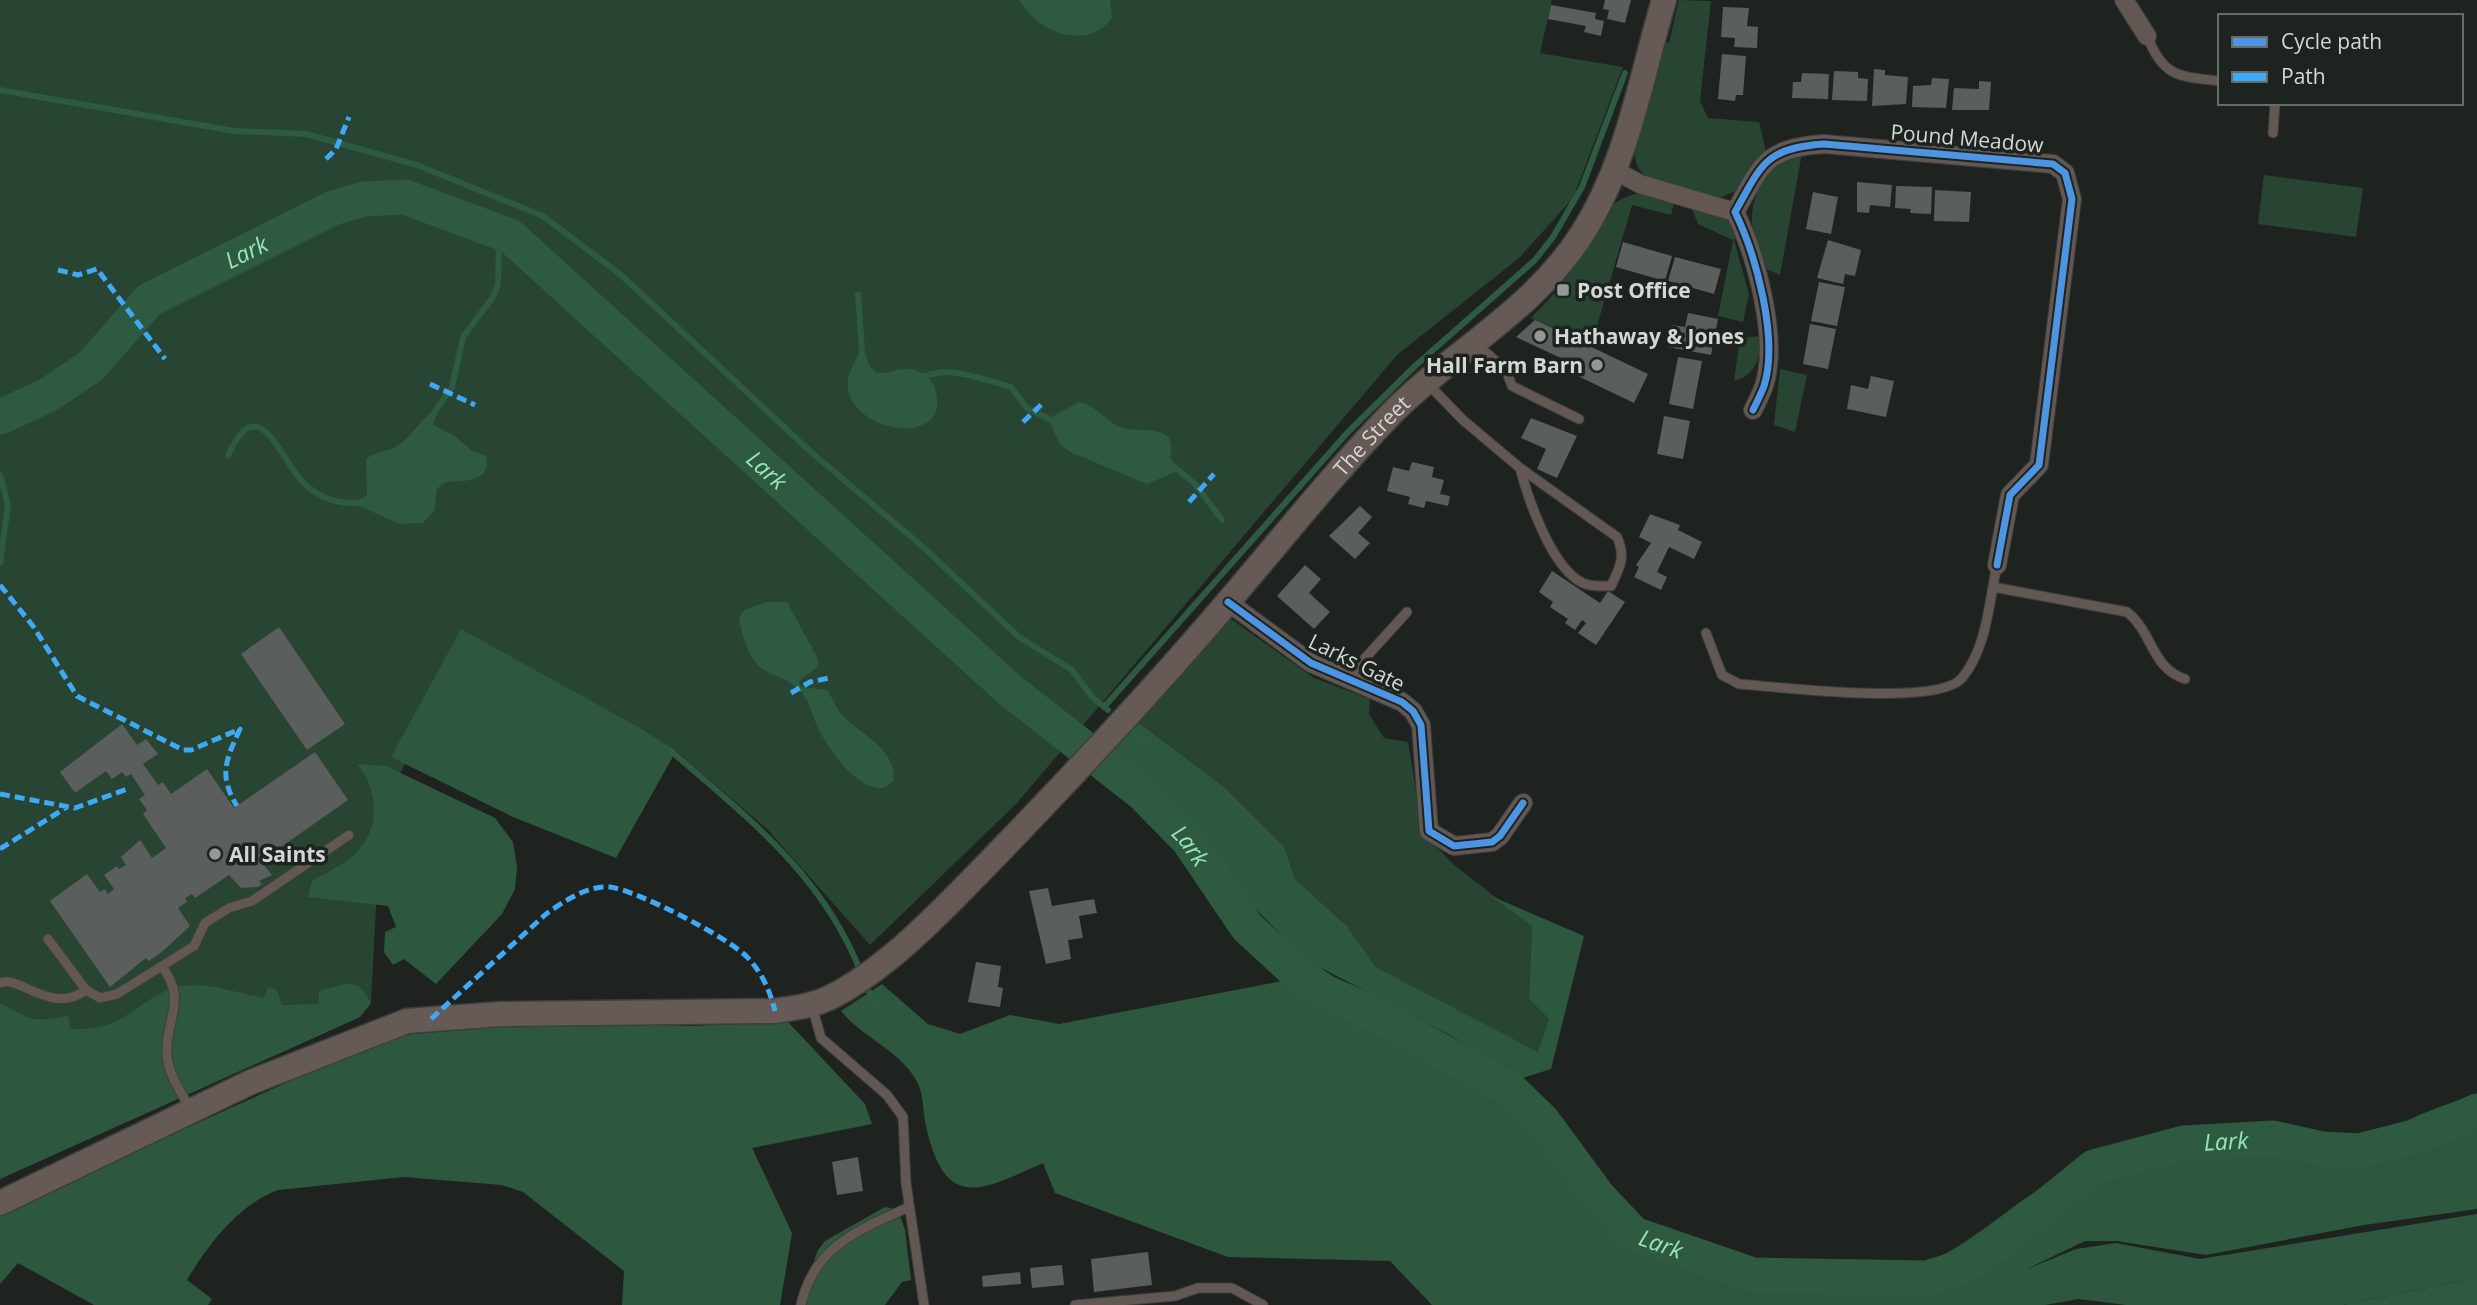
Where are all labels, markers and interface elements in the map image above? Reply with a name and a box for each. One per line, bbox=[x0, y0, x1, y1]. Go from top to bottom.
legend bbox=[2218, 14, 2463, 105]
text: Cycle path bbox=[2281, 27, 2382, 55]
text: Path bbox=[2281, 62, 2326, 90]
street label: Pound Meadow bbox=[1889, 117, 2045, 159]
water label: Lark bbox=[219, 227, 274, 276]
place label: Post Office bbox=[1577, 276, 1691, 304]
marker: Post Office bbox=[1555, 282, 1571, 298]
place label: Hathaway & Jones bbox=[1554, 322, 1744, 350]
marker: Hathaway & Jones bbox=[1532, 328, 1548, 344]
place label: Hall Farm Barn bbox=[1426, 351, 1583, 379]
marker: Hall Farm Barn bbox=[1589, 357, 1605, 373]
street label: The Street bbox=[1327, 389, 1416, 482]
water label: Lark bbox=[740, 443, 795, 497]
street label: Larks Gate bbox=[1304, 627, 1410, 697]
water label: Lark bbox=[1165, 817, 1217, 873]
place label: All Saints bbox=[229, 840, 326, 868]
marker: All Saints bbox=[207, 846, 223, 862]
water label: Lark bbox=[2203, 1123, 2250, 1158]
water label: Lark bbox=[1635, 1221, 1688, 1266]

